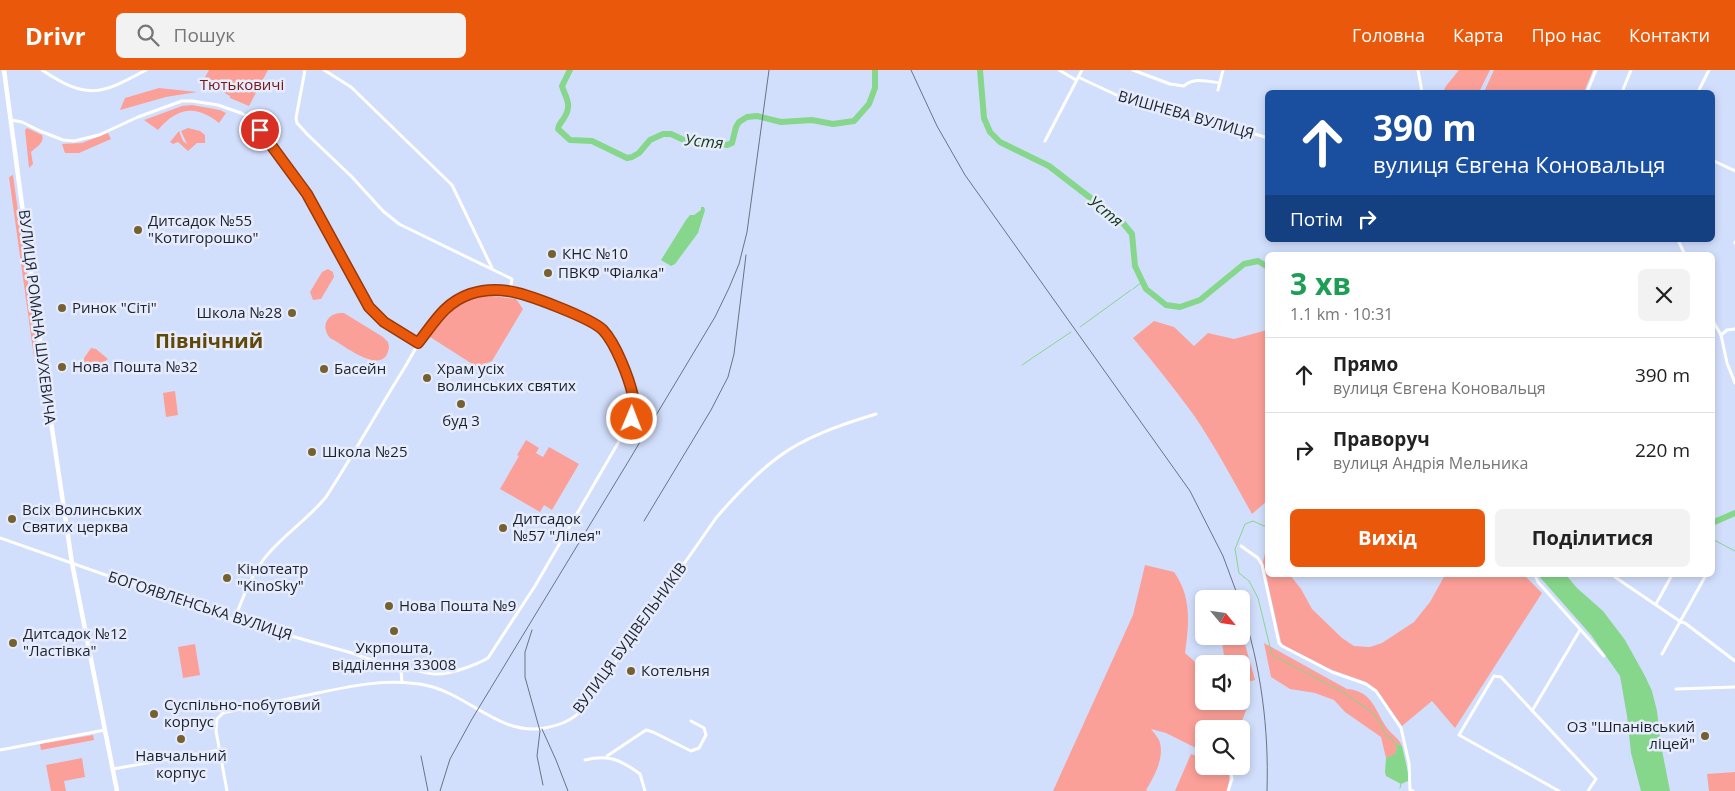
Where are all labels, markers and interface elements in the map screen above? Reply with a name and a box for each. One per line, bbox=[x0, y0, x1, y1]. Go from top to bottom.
search box bbox=[116, 13, 466, 58]
text: Drivr bbox=[25, 19, 86, 52]
icon: search bbox=[134, 21, 162, 49]
text: Пошук bbox=[174, 22, 235, 48]
text: Головна bbox=[1352, 23, 1425, 47]
text: Карта bbox=[1453, 23, 1503, 47]
text: Про нас bbox=[1531, 23, 1601, 47]
text: Контакти bbox=[1629, 23, 1710, 47]
park label: Тютьковичі bbox=[200, 74, 284, 94]
street label: ВИШНЕВА ВУЛИЦЯ bbox=[1116, 85, 1257, 143]
text: 390 m bbox=[1373, 104, 1477, 151]
pin bbox=[239, 109, 281, 151]
icon: ahead bbox=[1290, 110, 1355, 175]
icon: arrive bbox=[246, 116, 274, 144]
water label: Устя bbox=[683, 128, 724, 154]
text: вулиця Євгена Коновальця bbox=[1373, 149, 1665, 179]
water label: Устя bbox=[1083, 190, 1128, 232]
icon: right bbox=[1353, 205, 1381, 233]
text: Потім bbox=[1290, 206, 1343, 232]
street label: ВУЛИЦЯ РОМАНА ШУХЕВИЧА bbox=[15, 208, 61, 426]
place label: Дитсадок №55 "Котигорошко" bbox=[148, 210, 259, 247]
marker: Дитсадок №55 "Котигорошко" bbox=[132, 224, 144, 236]
place label: КНС №10 bbox=[562, 243, 628, 263]
marker: КНС №10 bbox=[546, 248, 558, 260]
place label: ПВКФ "Фіалка" bbox=[558, 262, 664, 282]
text: 3 хв bbox=[1290, 263, 1351, 304]
marker: ПВКФ "Фіалка" bbox=[542, 267, 554, 279]
button: close bbox=[1638, 269, 1690, 321]
place label: Ринок "Сіті" bbox=[72, 297, 157, 317]
marker: Ринок "Сіті" bbox=[56, 302, 68, 314]
place label: Школа №28 bbox=[197, 302, 282, 322]
text: 1.1 km · 10:31 bbox=[1290, 303, 1393, 325]
marker: Школа №28 bbox=[286, 307, 298, 319]
district label: Північний bbox=[155, 327, 263, 354]
text: Прямо bbox=[1333, 351, 1398, 377]
place label: Нова Пошта №32 bbox=[72, 356, 198, 376]
place label: Басейн bbox=[334, 358, 386, 378]
place label: Храм усіх волинських святих bbox=[437, 358, 576, 395]
marker: Нова Пошта №32 bbox=[56, 361, 68, 373]
icon: ahead bbox=[1290, 361, 1318, 389]
text: 390 m bbox=[1635, 362, 1690, 388]
marker: Басейн bbox=[318, 363, 330, 375]
marker: Храм усіх волинських святих bbox=[421, 372, 433, 384]
text: вулиця Євгена Коновальця bbox=[1333, 377, 1546, 399]
position arrow bbox=[605, 392, 657, 444]
marker: буд 3 bbox=[455, 398, 467, 410]
place label: буд 3 bbox=[442, 410, 480, 430]
text: Праворуч bbox=[1333, 426, 1430, 452]
icon: right bbox=[1290, 436, 1318, 464]
text: 220 m bbox=[1635, 437, 1690, 463]
place label: Школа №25 bbox=[322, 441, 408, 461]
marker: Школа №25 bbox=[306, 446, 318, 458]
text: вулиця Андрія Мельника bbox=[1333, 452, 1528, 474]
place label: Всіх Волинських Святих церква bbox=[22, 499, 142, 536]
place label: Дитсадок №57 "Лілея" bbox=[513, 508, 601, 545]
button: Вихід bbox=[1290, 509, 1485, 567]
button: Поділитися bbox=[1495, 509, 1690, 567]
marker: Всіх Волинських Святих церква bbox=[6, 513, 18, 525]
marker: Дитсадок №57 "Лілея" bbox=[497, 522, 509, 534]
place label: Кінотеатр "KinoSky" bbox=[237, 558, 309, 595]
street label: ВУЛИЦЯ БУДІВЕЛЬНИКІВ bbox=[568, 558, 691, 717]
street label: БОГОЯВЛЕНСЬКА ВУЛИЦЯ bbox=[106, 566, 295, 644]
marker: Кінотеатр "KinoSky" bbox=[221, 572, 233, 584]
north arrow bbox=[1195, 590, 1250, 645]
map controls bbox=[1195, 590, 1250, 775]
place label: Нова Пошта №9 bbox=[399, 595, 516, 615]
marker: Нова Пошта №9 bbox=[383, 600, 395, 612]
place label: Дитсадок №12 "Ластівка" bbox=[23, 623, 127, 660]
marker: Укрпошта, відділення 33008 bbox=[388, 625, 400, 637]
marker: Дитсадок №12 "Ластівка" bbox=[7, 637, 19, 649]
place label: Укрпошта, відділення 33008 bbox=[332, 637, 456, 674]
button: sound bbox=[1195, 655, 1250, 710]
place label: Котельня bbox=[641, 660, 710, 680]
marker: Котельня bbox=[625, 665, 637, 677]
place label: Суспільно-побутовий корпус bbox=[164, 694, 321, 731]
marker: Суспільно-побутовий корпус bbox=[148, 708, 160, 720]
place label: ОЗ "Шпанівський ліцей" bbox=[1567, 716, 1695, 753]
button: search bbox=[1195, 720, 1250, 775]
marker: ОЗ "Шпанівський ліцей" bbox=[1699, 730, 1711, 742]
marker: Навчальний корпус bbox=[175, 733, 187, 745]
place label: Навчальний корпус bbox=[135, 745, 227, 782]

